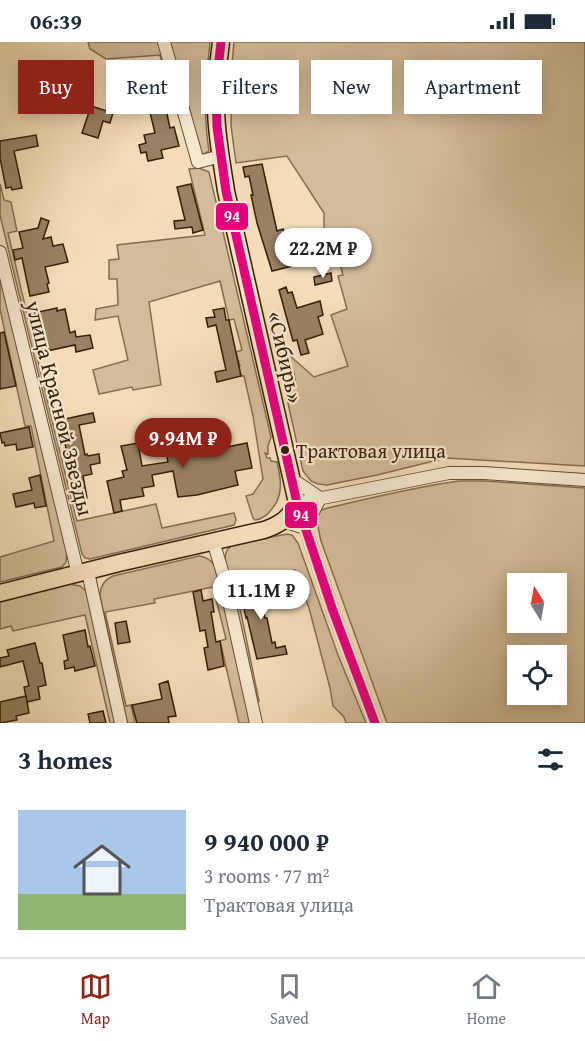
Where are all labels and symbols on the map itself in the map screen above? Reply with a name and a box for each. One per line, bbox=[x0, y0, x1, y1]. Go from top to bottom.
line badge: 94 bbox=[215, 202, 249, 231]
text: 94 bbox=[224, 204, 240, 228]
pin: 22.2M ₽ bbox=[268, 228, 378, 279]
street label: улица Красной Звезды bbox=[17, 296, 102, 519]
street label: «Сибирь» bbox=[260, 308, 312, 406]
pin: 9.94M ₽ bbox=[128, 418, 238, 469]
place label: Трактовая улица bbox=[296, 436, 446, 465]
marker: Трактовая улица bbox=[279, 444, 291, 456]
line badge: 94 bbox=[284, 501, 318, 529]
text: 94 bbox=[293, 503, 309, 527]
pin: 11.1M ₽ bbox=[206, 570, 316, 621]
north arrow bbox=[507, 573, 567, 633]

